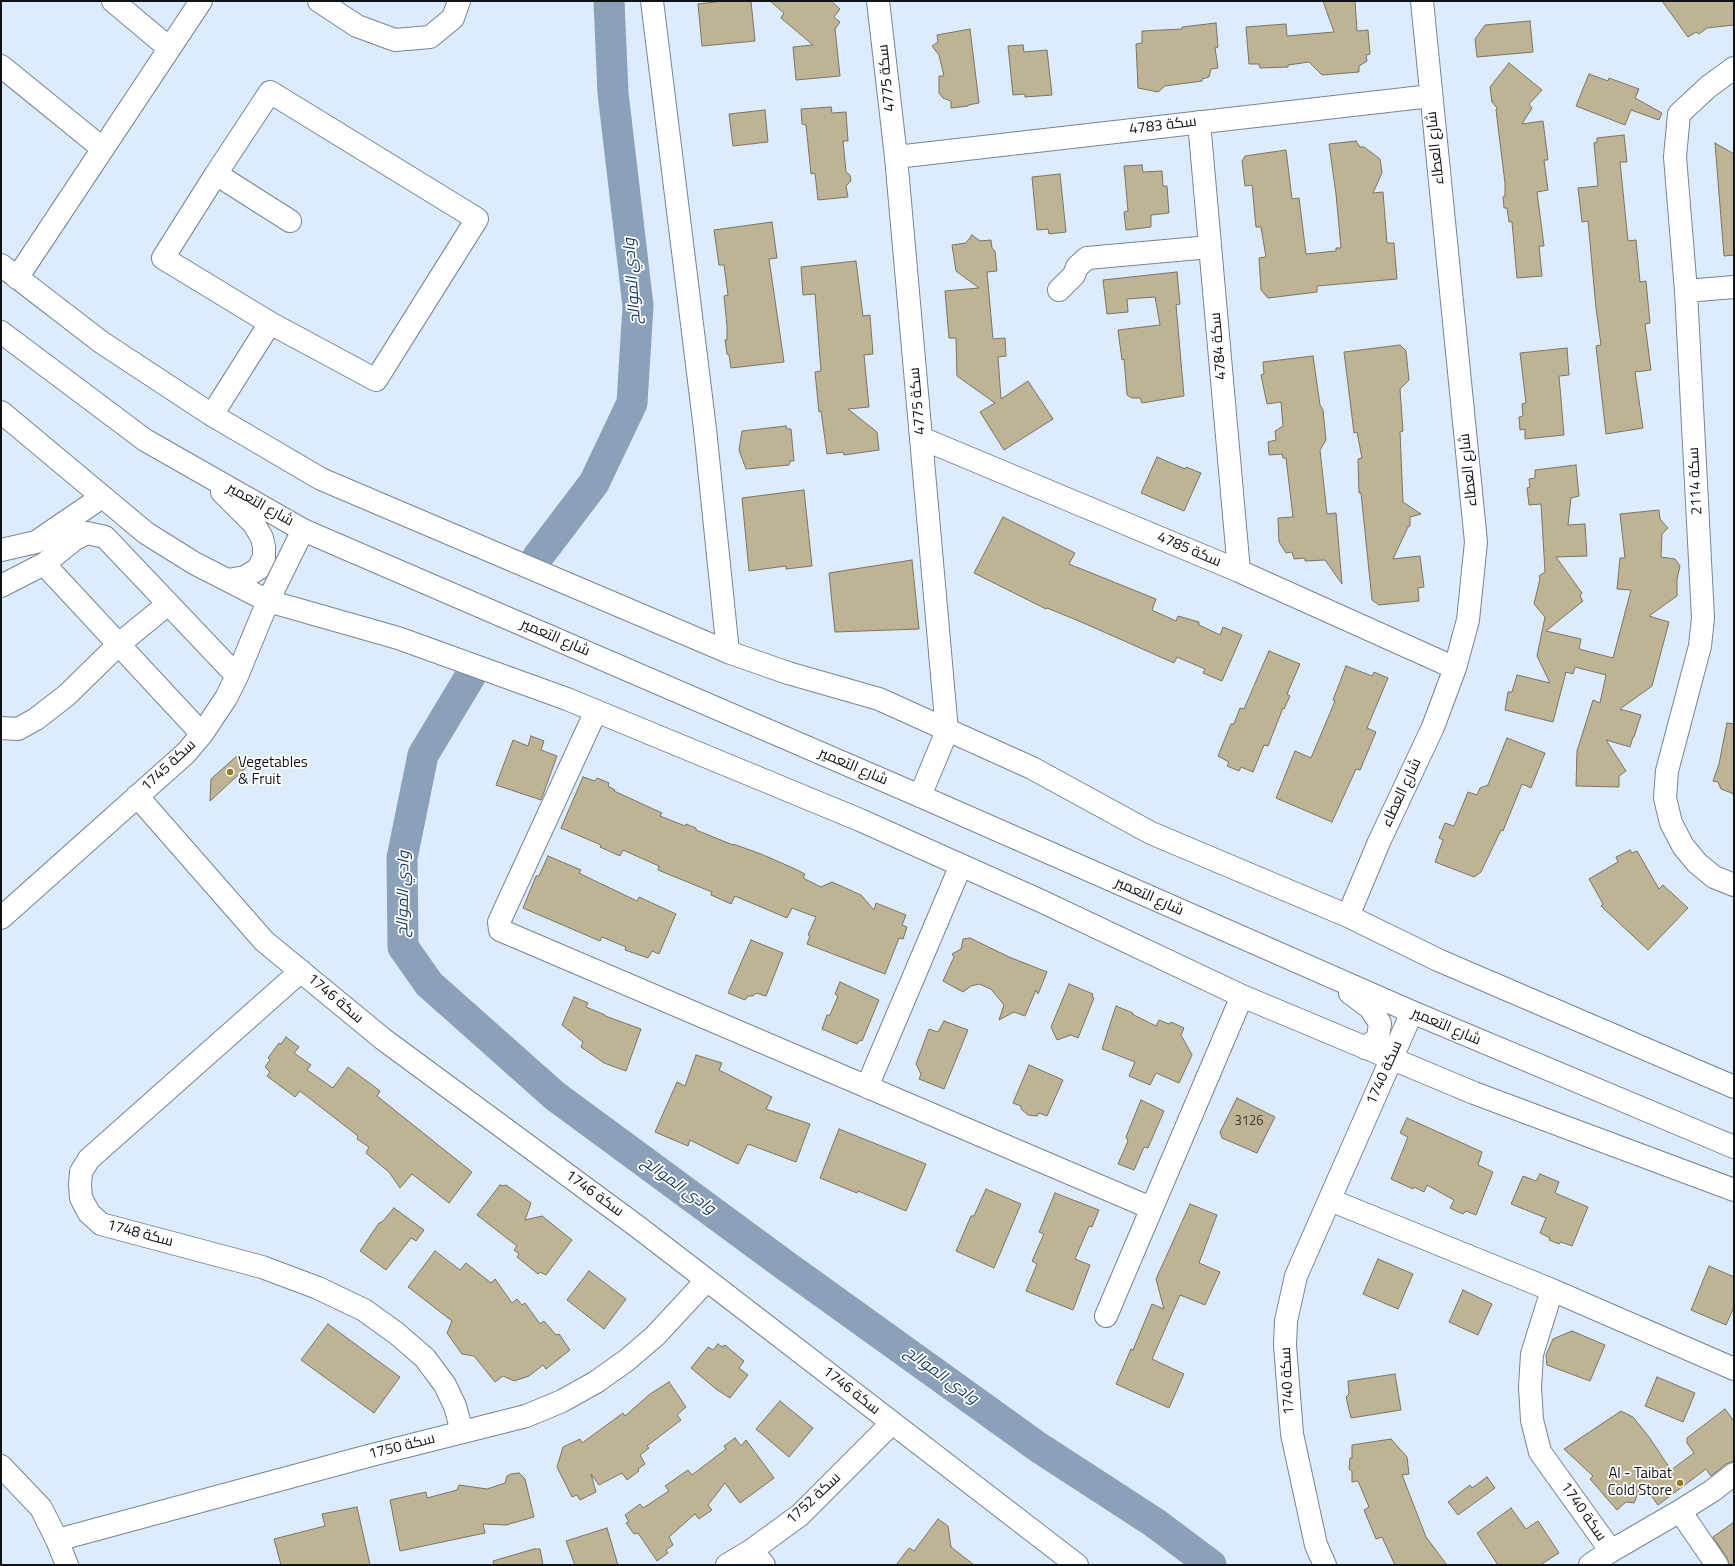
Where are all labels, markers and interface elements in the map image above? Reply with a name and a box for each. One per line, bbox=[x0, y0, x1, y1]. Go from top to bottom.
street label: سكة 4775 bbox=[875, 43, 899, 113]
street label: شارع العطاء bbox=[1423, 110, 1449, 186]
street label: سكة 4783 bbox=[1128, 113, 1198, 139]
water label: وادي الموالح bbox=[620, 237, 646, 325]
street label: سكة 4784 bbox=[1207, 311, 1231, 381]
street label: سكة 4775 bbox=[906, 366, 930, 436]
street label: شارع العطاء bbox=[1456, 432, 1482, 508]
street label: سكة 2114 bbox=[1685, 447, 1707, 515]
street label: شارع التعمير bbox=[223, 479, 297, 531]
street label: سكة 4785 bbox=[1154, 528, 1224, 572]
street label: شارع التعمير bbox=[518, 615, 592, 661]
street label: سكة 1745 bbox=[138, 736, 200, 796]
street label: شارع التعمير bbox=[816, 744, 890, 790]
place label: Vegetables & Fruit bbox=[238, 754, 308, 789]
street label: شارع العطاء bbox=[1378, 756, 1426, 830]
marker: Vegetables & Fruit bbox=[225, 767, 235, 777]
water label: وادي الموالح bbox=[394, 851, 414, 937]
street label: شارع التعمير bbox=[1112, 874, 1186, 920]
street label: سكة 1746 bbox=[303, 970, 367, 1028]
street label: شارع التعمير bbox=[1409, 1004, 1483, 1050]
street label: سكة 1740 bbox=[1363, 1038, 1407, 1108]
house number: 3126 bbox=[1234, 1114, 1264, 1130]
water label: وادي الموالح bbox=[638, 1153, 718, 1219]
street label: سكة 1746 bbox=[561, 1167, 627, 1221]
street label: سكة 1748 bbox=[105, 1217, 175, 1251]
water label: وادي الموالح bbox=[901, 1343, 981, 1409]
street label: سكة 1740 bbox=[1277, 1347, 1299, 1415]
street label: سكة 1746 bbox=[819, 1363, 883, 1419]
street label: سكة 1750 bbox=[367, 1430, 437, 1464]
place label: Al - Taibat Cold Store bbox=[1608, 1465, 1672, 1500]
street label: سكة 1752 bbox=[783, 1469, 845, 1529]
marker: Al - Taibat Cold Store bbox=[1675, 1478, 1685, 1488]
street label: سكة 1740 bbox=[1556, 1479, 1610, 1545]

